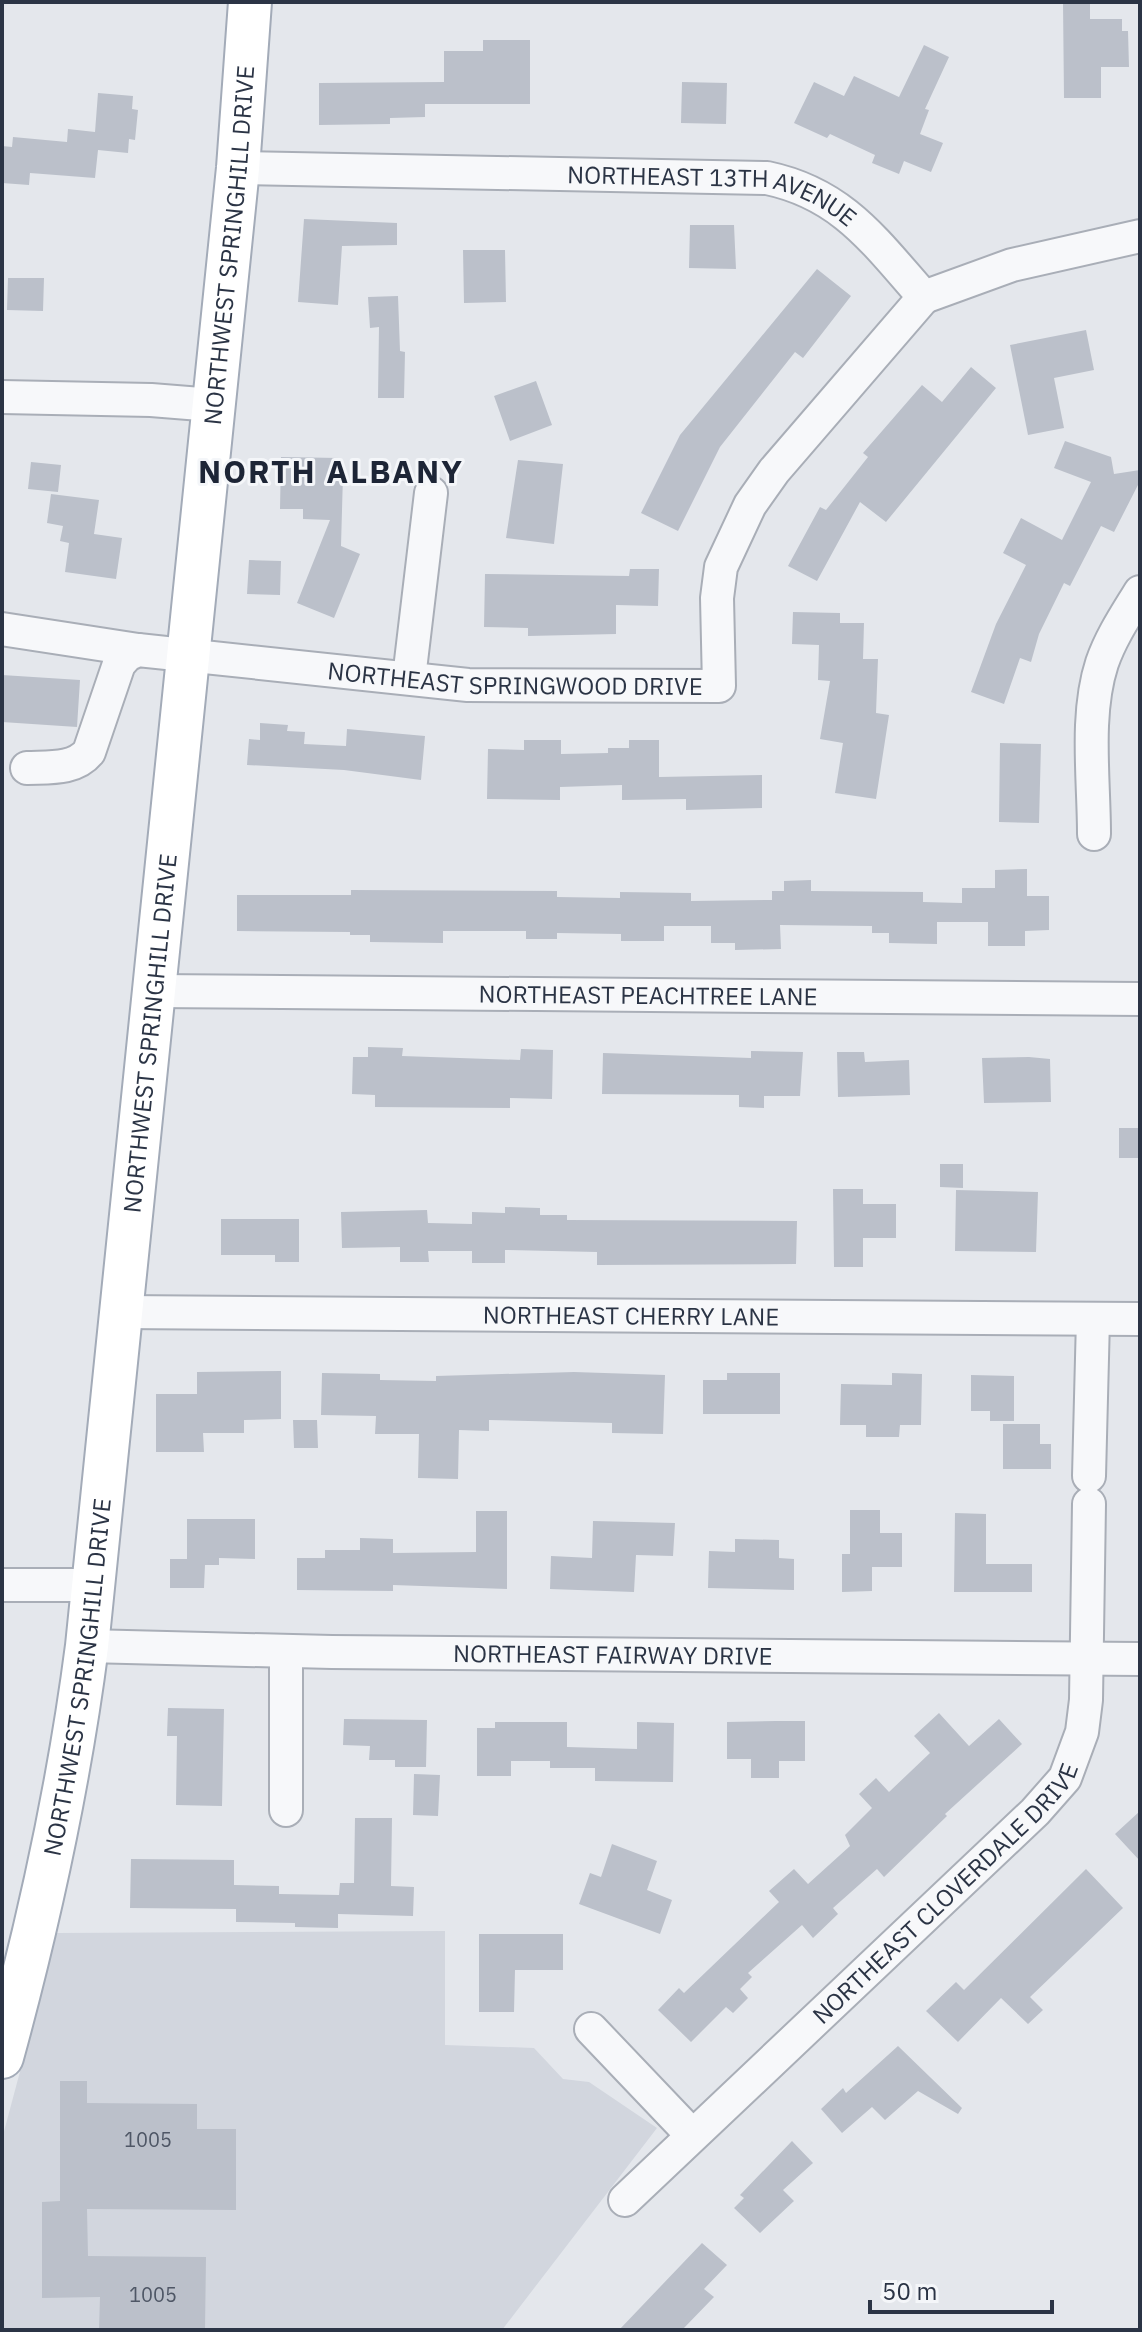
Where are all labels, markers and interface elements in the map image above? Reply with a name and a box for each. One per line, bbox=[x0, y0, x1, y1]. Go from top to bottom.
street label: NORTHWEST SPRINGHILL DRIVE bbox=[196, 64, 261, 427]
street label: NORTHEAST 13TH AVENUE bbox=[567, 158, 864, 233]
district label: NORTH ALBANY bbox=[198, 450, 464, 492]
street label: NORTHEAST SPRINGWOOD DRIVE bbox=[326, 654, 703, 702]
street label: NORTHWEST SPRINGHILL DRIVE bbox=[115, 852, 184, 1214]
street label: NORTHEAST PEACHTREE LANE bbox=[478, 978, 818, 1012]
street label: NORTHEAST CHERRY LANE bbox=[483, 1298, 779, 1333]
street label: NORTHWEST SPRINGHILL DRIVE bbox=[35, 1497, 118, 1859]
street label: NORTHEAST FAIRWAY DRIVE bbox=[453, 1637, 773, 1672]
street label: NORTHEAST CLOVERDALE DRIVE bbox=[805, 1758, 1085, 2031]
house number: 1005 bbox=[124, 2126, 172, 2153]
scale bar bbox=[870, 2264, 1052, 2314]
text: 50 m bbox=[882, 2275, 937, 2307]
house number: 1005 bbox=[129, 2281, 177, 2308]

